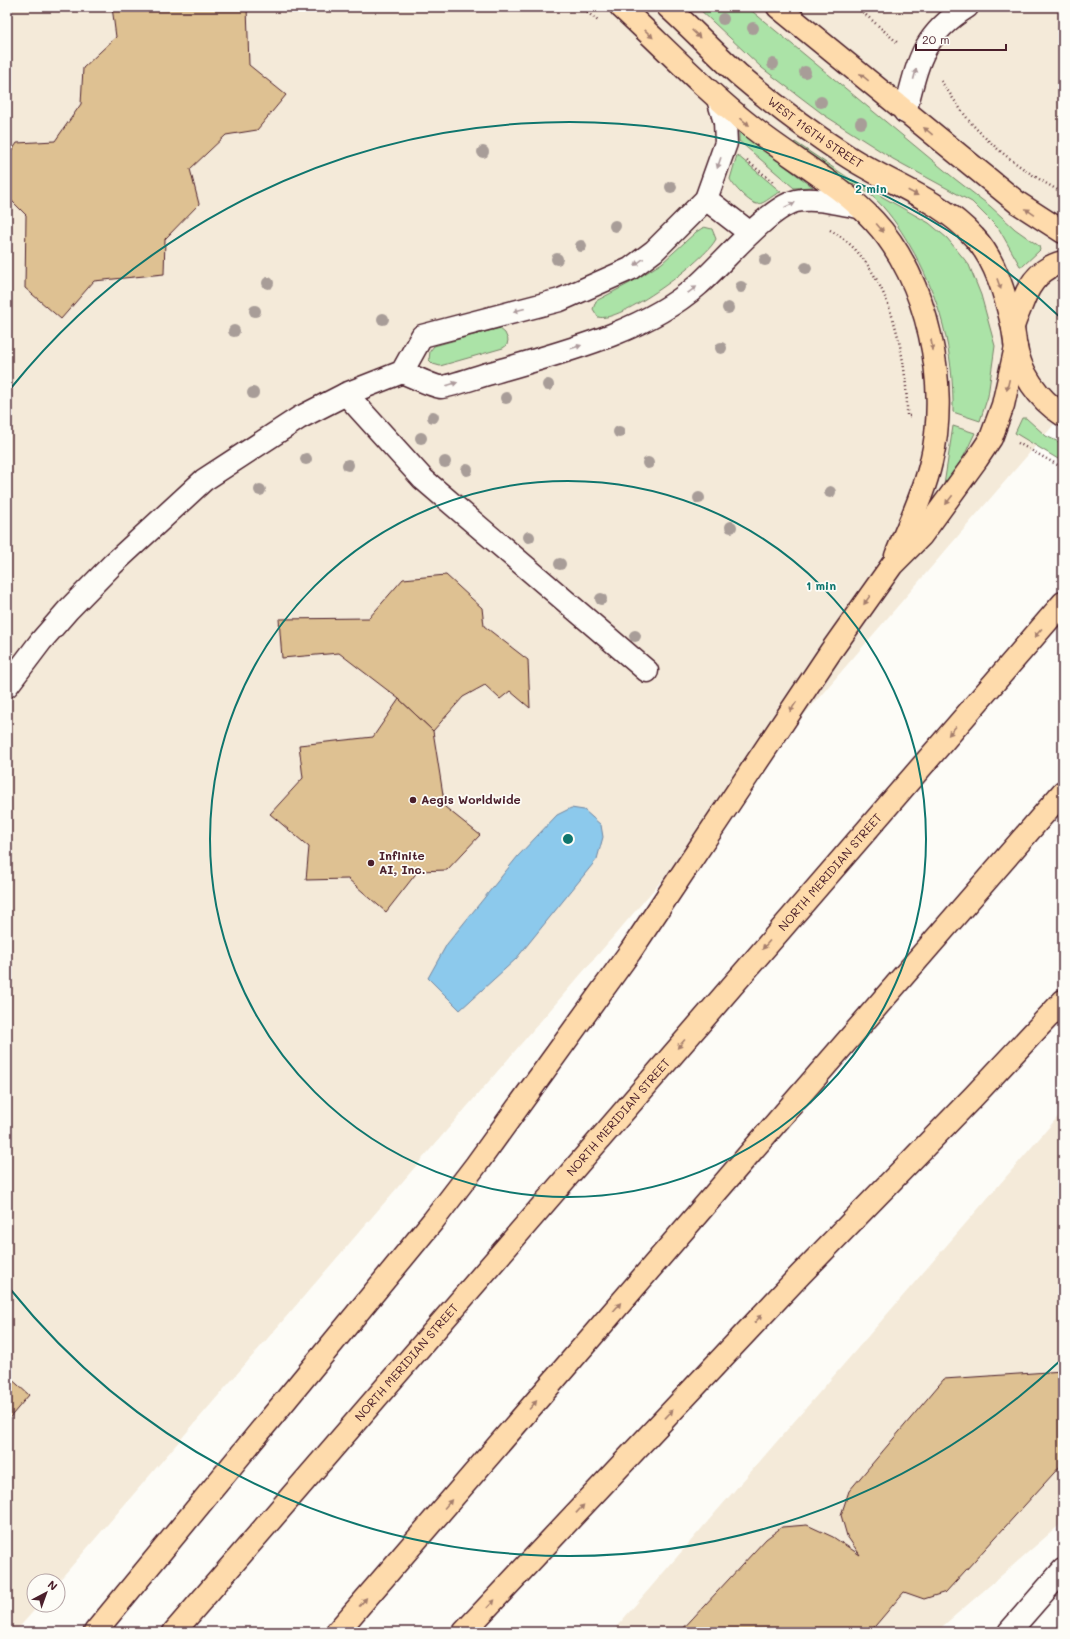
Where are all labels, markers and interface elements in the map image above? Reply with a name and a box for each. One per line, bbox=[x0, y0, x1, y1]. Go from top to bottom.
scale bar bbox=[916, 26, 1006, 52]
one-way arrow bbox=[644, 29, 654, 38]
one-way arrow bbox=[691, 29, 701, 39]
text: 20 m bbox=[922, 31, 950, 47]
one-way arrow bbox=[912, 68, 918, 80]
one-way arrow bbox=[858, 73, 869, 82]
street label: WEST 116TH STREET bbox=[765, 93, 867, 171]
one-way arrow bbox=[739, 117, 750, 126]
one-way arrow bbox=[923, 126, 934, 135]
one-way arrow bbox=[716, 158, 722, 170]
text: 2 min bbox=[855, 180, 887, 196]
one-way arrow bbox=[907, 190, 919, 196]
one-way arrow bbox=[784, 202, 795, 208]
one-way arrow bbox=[1025, 208, 1035, 216]
one-way arrow bbox=[875, 222, 884, 233]
one-way arrow bbox=[634, 258, 645, 267]
one-way arrow bbox=[997, 278, 1003, 290]
one-way arrow bbox=[687, 286, 698, 294]
one-way arrow bbox=[513, 307, 525, 313]
one-way arrow bbox=[929, 339, 935, 351]
one-way arrow bbox=[571, 344, 583, 350]
one-way arrow bbox=[1004, 379, 1010, 392]
one-way arrow bbox=[446, 381, 458, 387]
one-way arrow bbox=[944, 494, 953, 505]
text: 1 min bbox=[806, 577, 836, 593]
one-way arrow bbox=[863, 595, 871, 606]
one-way arrow bbox=[1033, 627, 1042, 638]
one-way arrow bbox=[789, 702, 797, 713]
one-way arrow bbox=[948, 726, 957, 736]
place label: Aegis Worldwide bbox=[421, 791, 521, 807]
marker: Aegis Worldwide bbox=[408, 795, 418, 805]
street label: NORTH MERIDIAN STREET bbox=[774, 809, 885, 934]
centre of rings bbox=[561, 832, 575, 846]
place label: Infinite AI, Inc. bbox=[379, 847, 425, 877]
marker: Infinite AI, Inc. bbox=[366, 858, 376, 868]
one-way arrow bbox=[762, 940, 771, 951]
one-way arrow bbox=[677, 1038, 686, 1049]
street label: NORTH MERIDIAN STREET bbox=[562, 1054, 673, 1179]
street label: NORTH MERIDIAN STREET bbox=[351, 1299, 462, 1424]
one-way arrow bbox=[613, 1302, 622, 1312]
one-way arrow bbox=[753, 1314, 763, 1324]
one-way arrow bbox=[528, 1400, 537, 1411]
one-way arrow bbox=[664, 1409, 674, 1419]
one-way arrow bbox=[443, 1499, 452, 1509]
one-way arrow bbox=[575, 1504, 585, 1514]
north arrow bbox=[26, 1573, 66, 1613]
text: N bbox=[45, 1577, 61, 1593]
one-way arrow bbox=[358, 1597, 367, 1608]
one-way arrow bbox=[486, 1599, 495, 1608]

